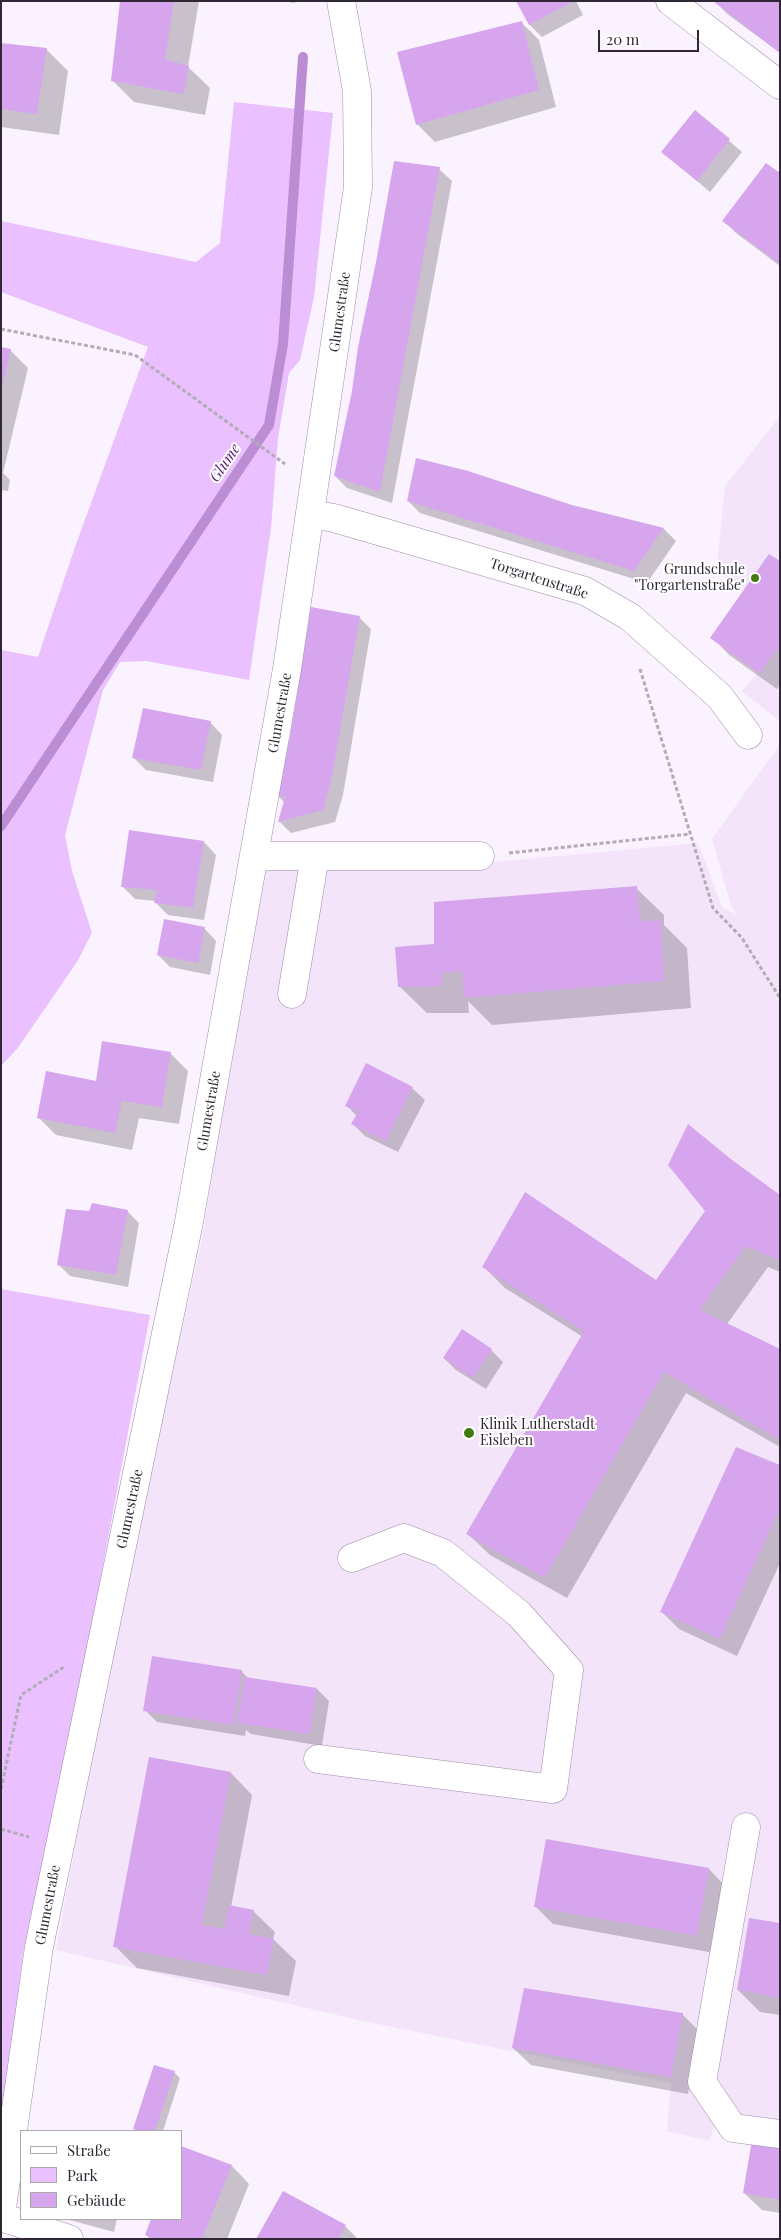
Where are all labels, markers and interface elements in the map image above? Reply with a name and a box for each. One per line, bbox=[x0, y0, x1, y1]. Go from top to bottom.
scale bar bbox=[601, 20, 702, 52]
text: 20 m bbox=[606, 29, 639, 49]
street label: Glumestraße bbox=[326, 271, 354, 353]
water label: Glume bbox=[206, 441, 244, 485]
street label: Torgartenstraße bbox=[488, 555, 590, 603]
place label: Grundschule "Torgartenstraße" bbox=[634, 562, 745, 594]
marker: Grundschule "Torgartenstraße" bbox=[749, 572, 761, 584]
street label: Glumestraße bbox=[265, 672, 295, 754]
street label: Glumestraße bbox=[194, 1070, 224, 1152]
place label: Klinik Lutherstadt Eisleben bbox=[480, 1417, 595, 1450]
marker: Klinik Lutherstadt Eisleben bbox=[462, 1426, 476, 1440]
street label: Glumestraße bbox=[113, 1468, 147, 1550]
street label: Glumestraße bbox=[32, 1864, 64, 1946]
legend bbox=[20, 2130, 182, 2220]
text: Straße bbox=[67, 2140, 111, 2160]
text: Park bbox=[67, 2165, 98, 2185]
text: Gebäude bbox=[67, 2190, 126, 2210]

